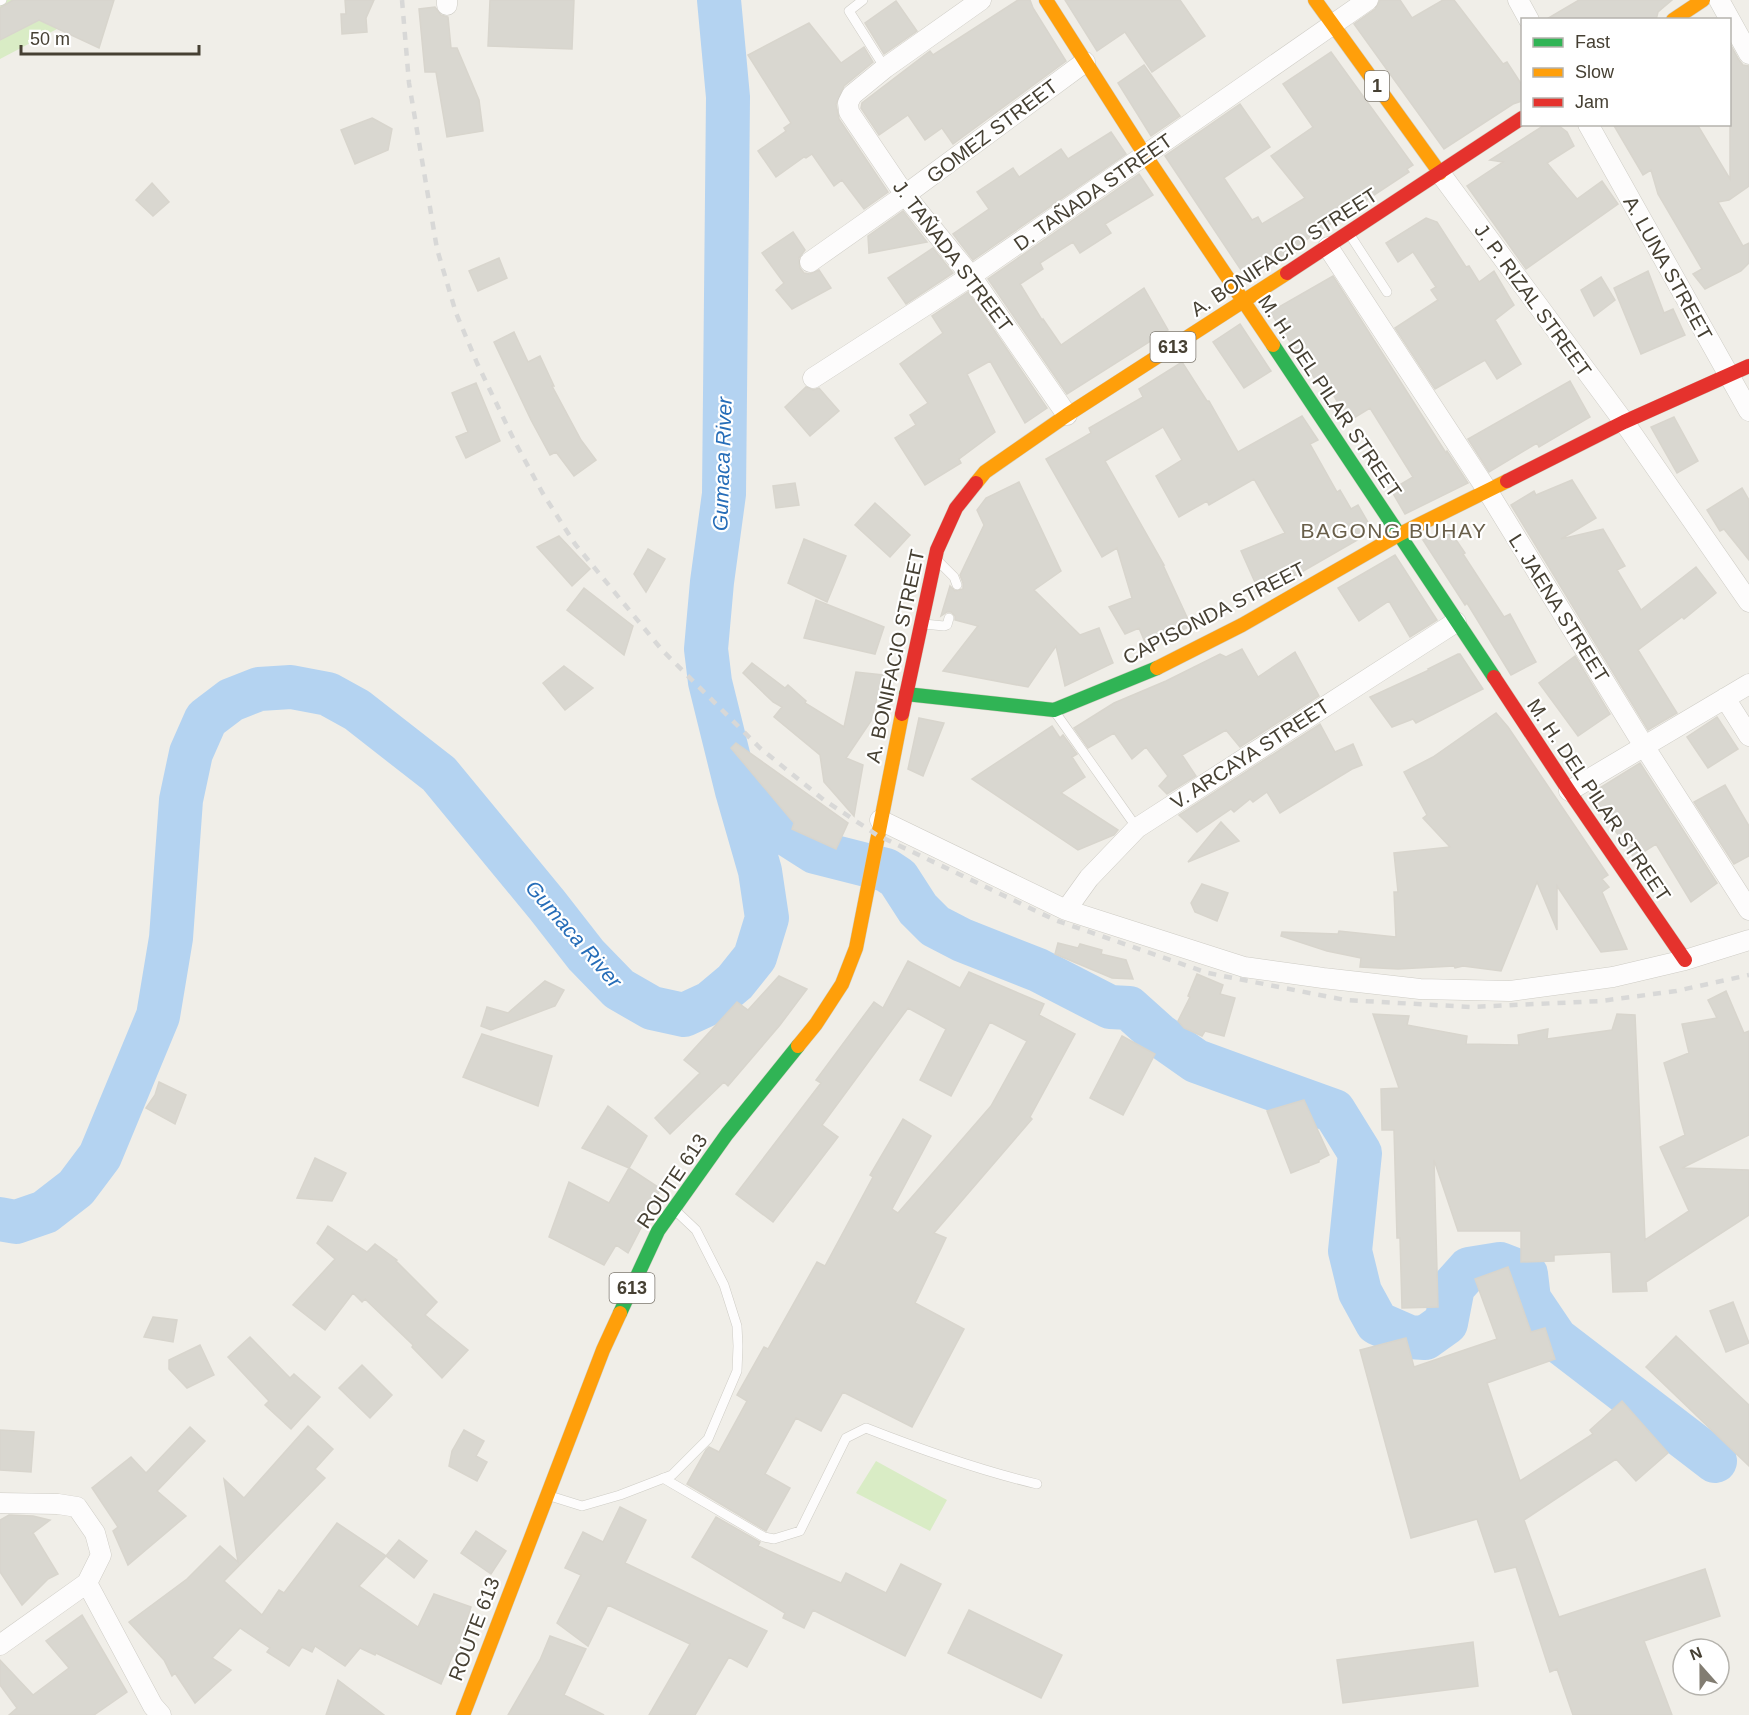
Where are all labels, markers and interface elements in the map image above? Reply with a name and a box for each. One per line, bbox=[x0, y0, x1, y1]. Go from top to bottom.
scale bar bbox=[21, 18, 200, 56]
legend bbox=[1521, 18, 1731, 126]
text: 50 m bbox=[30, 29, 70, 49]
text: Fast bbox=[1575, 32, 1610, 52]
text: Slow bbox=[1575, 62, 1615, 82]
road number: 1 bbox=[1365, 71, 1389, 101]
street label: GOMEZ STREET bbox=[922, 75, 1062, 187]
text: Jam bbox=[1575, 92, 1609, 112]
street label: D. TAÑADA STREET bbox=[1009, 128, 1176, 255]
street label: J. TAÑADA STREET bbox=[889, 175, 1018, 336]
street label: A. BONIFACIO STREET bbox=[1187, 183, 1381, 321]
street label: A. LUNA STREET bbox=[1619, 192, 1717, 344]
street label: J. P. RIZAL STREET bbox=[1470, 219, 1596, 381]
street label: M. H. DEL PILAR STREET bbox=[1254, 291, 1406, 501]
road number: 613 bbox=[1150, 332, 1196, 362]
water label: Gumaca River bbox=[708, 396, 736, 531]
district label: BAGONG BUHAY bbox=[1301, 519, 1487, 542]
street label: L. JAENA STREET bbox=[1505, 530, 1613, 686]
street label: A. BONIFACIO STREET bbox=[862, 547, 928, 765]
street label: CAPISONDA STREET bbox=[1119, 558, 1309, 668]
street label: V. ARCAYA STREET bbox=[1167, 695, 1333, 813]
street label: M. H. DEL PILAR STREET bbox=[1523, 695, 1675, 905]
water label: Gumaca River bbox=[521, 876, 627, 993]
street label: ROUTE 613 bbox=[632, 1130, 712, 1232]
road number: 613 bbox=[610, 1273, 654, 1303]
street label: ROUTE 613 bbox=[444, 1574, 504, 1684]
north arrow bbox=[1671, 1637, 1731, 1697]
text: N bbox=[1687, 1643, 1704, 1663]

